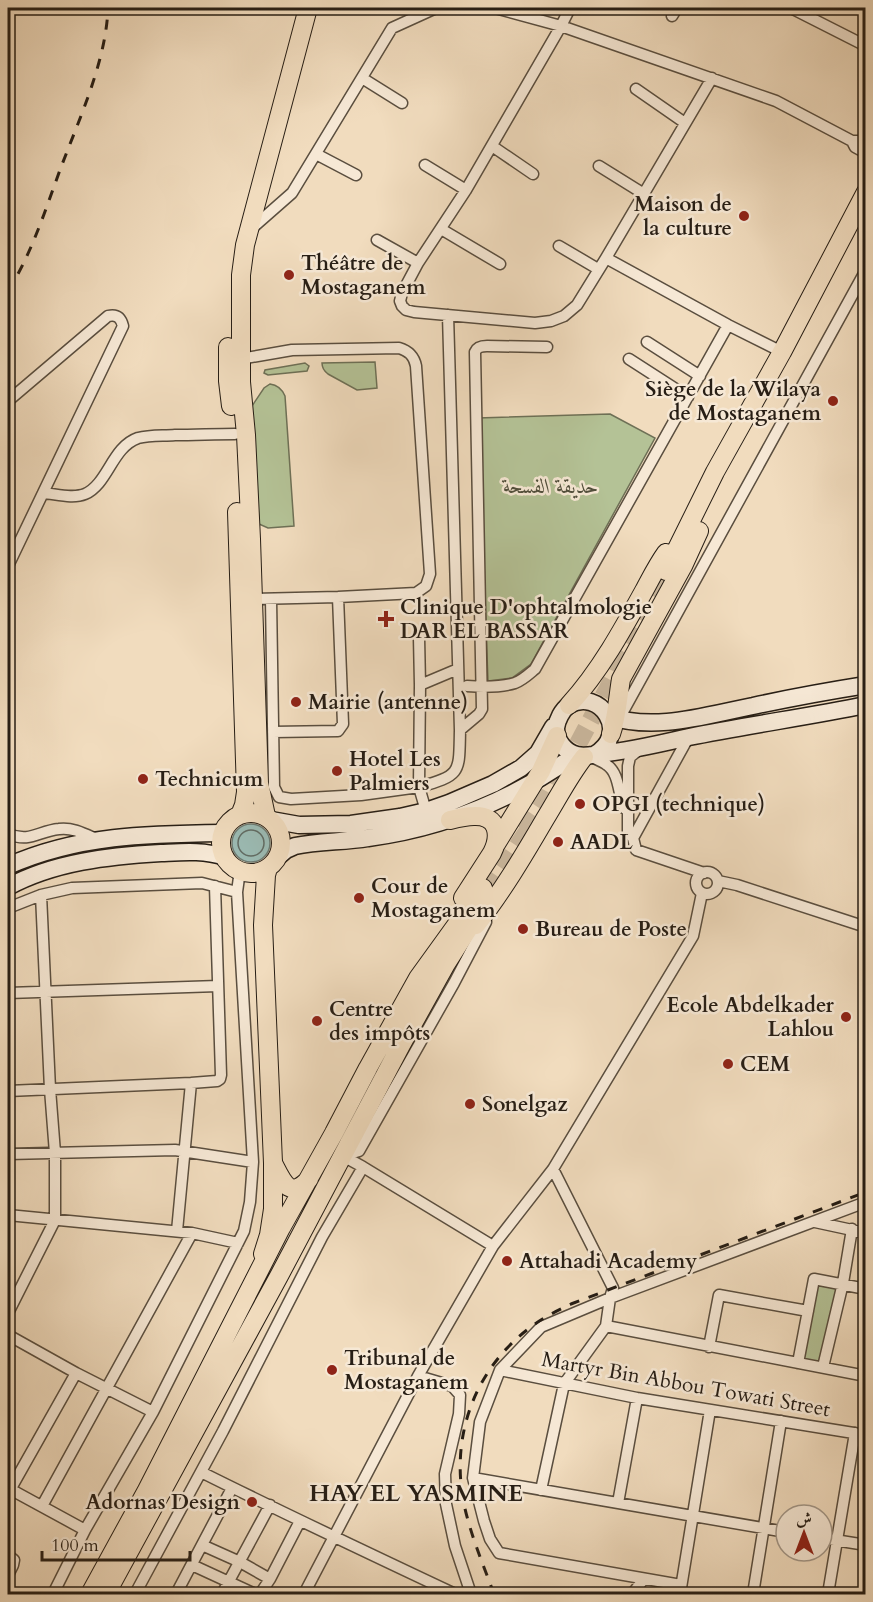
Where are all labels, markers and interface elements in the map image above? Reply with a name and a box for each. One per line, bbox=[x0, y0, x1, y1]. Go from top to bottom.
place label: Maison de la culture bbox=[634, 190, 732, 243]
marker: Maison de la culture bbox=[737, 209, 751, 223]
place label: Théâtre de Mostaganem bbox=[301, 249, 426, 302]
marker: Théâtre de Mostaganem bbox=[282, 268, 296, 282]
place label: Siège de la Wilaya de Mostaganem bbox=[645, 375, 822, 428]
marker: Siège de la Wilaya de Mostaganem bbox=[826, 394, 840, 408]
park label: حديقة الفسحة bbox=[501, 472, 599, 501]
place label: Clinique D'ophtalmologie DAR EL BASSAR bbox=[400, 593, 652, 646]
marker: Clinique D'ophtalmologie DAR EL BASSAR bbox=[377, 610, 395, 628]
place label: Mairie (antenne) bbox=[308, 688, 468, 717]
marker: Mairie (antenne) bbox=[289, 695, 303, 709]
place label: Hotel Les Palmiers bbox=[349, 745, 441, 798]
marker: Hotel Les Palmiers bbox=[330, 764, 344, 778]
place label: Technicum bbox=[155, 765, 264, 794]
marker: Technicum bbox=[136, 772, 150, 786]
place label: OPGI (technique) bbox=[592, 790, 765, 819]
marker: OPGI (technique) bbox=[573, 797, 587, 811]
place label: AADL bbox=[570, 828, 634, 857]
marker: AADL bbox=[551, 835, 565, 849]
place label: Cour de Mostaganem bbox=[371, 872, 496, 925]
marker: Cour de Mostaganem bbox=[352, 891, 366, 905]
place label: Bureau de Poste bbox=[535, 915, 687, 944]
marker: Bureau de Poste bbox=[516, 922, 530, 936]
place label: Ecole Abdelkader Lahlou bbox=[666, 991, 835, 1044]
place label: Centre des impôts bbox=[329, 995, 430, 1048]
marker: Ecole Abdelkader Lahlou bbox=[839, 1010, 853, 1024]
marker: Centre des impôts bbox=[310, 1014, 324, 1028]
place label: CEM bbox=[740, 1050, 790, 1079]
marker: CEM bbox=[721, 1057, 735, 1071]
place label: Sonelgaz bbox=[482, 1090, 568, 1119]
marker: Sonelgaz bbox=[463, 1097, 477, 1111]
place label: Attahadi Academy bbox=[519, 1247, 697, 1276]
marker: Attahadi Academy bbox=[500, 1254, 514, 1268]
place label: Tribunal de Mostaganem bbox=[344, 1344, 469, 1397]
street label: Martyr Bin Abbou Towati Street bbox=[539, 1345, 833, 1424]
marker: Tribunal de Mostaganem bbox=[325, 1363, 339, 1377]
district label: HAY EL YASMINE bbox=[309, 1477, 523, 1510]
place label: Adornas Design bbox=[86, 1488, 240, 1517]
marker: Adornas Design bbox=[245, 1495, 259, 1509]
north arrow bbox=[774, 1503, 834, 1563]
text: ش bbox=[796, 1508, 812, 1530]
scale bar bbox=[42, 1524, 190, 1562]
text: 100 m bbox=[51, 1533, 99, 1558]

